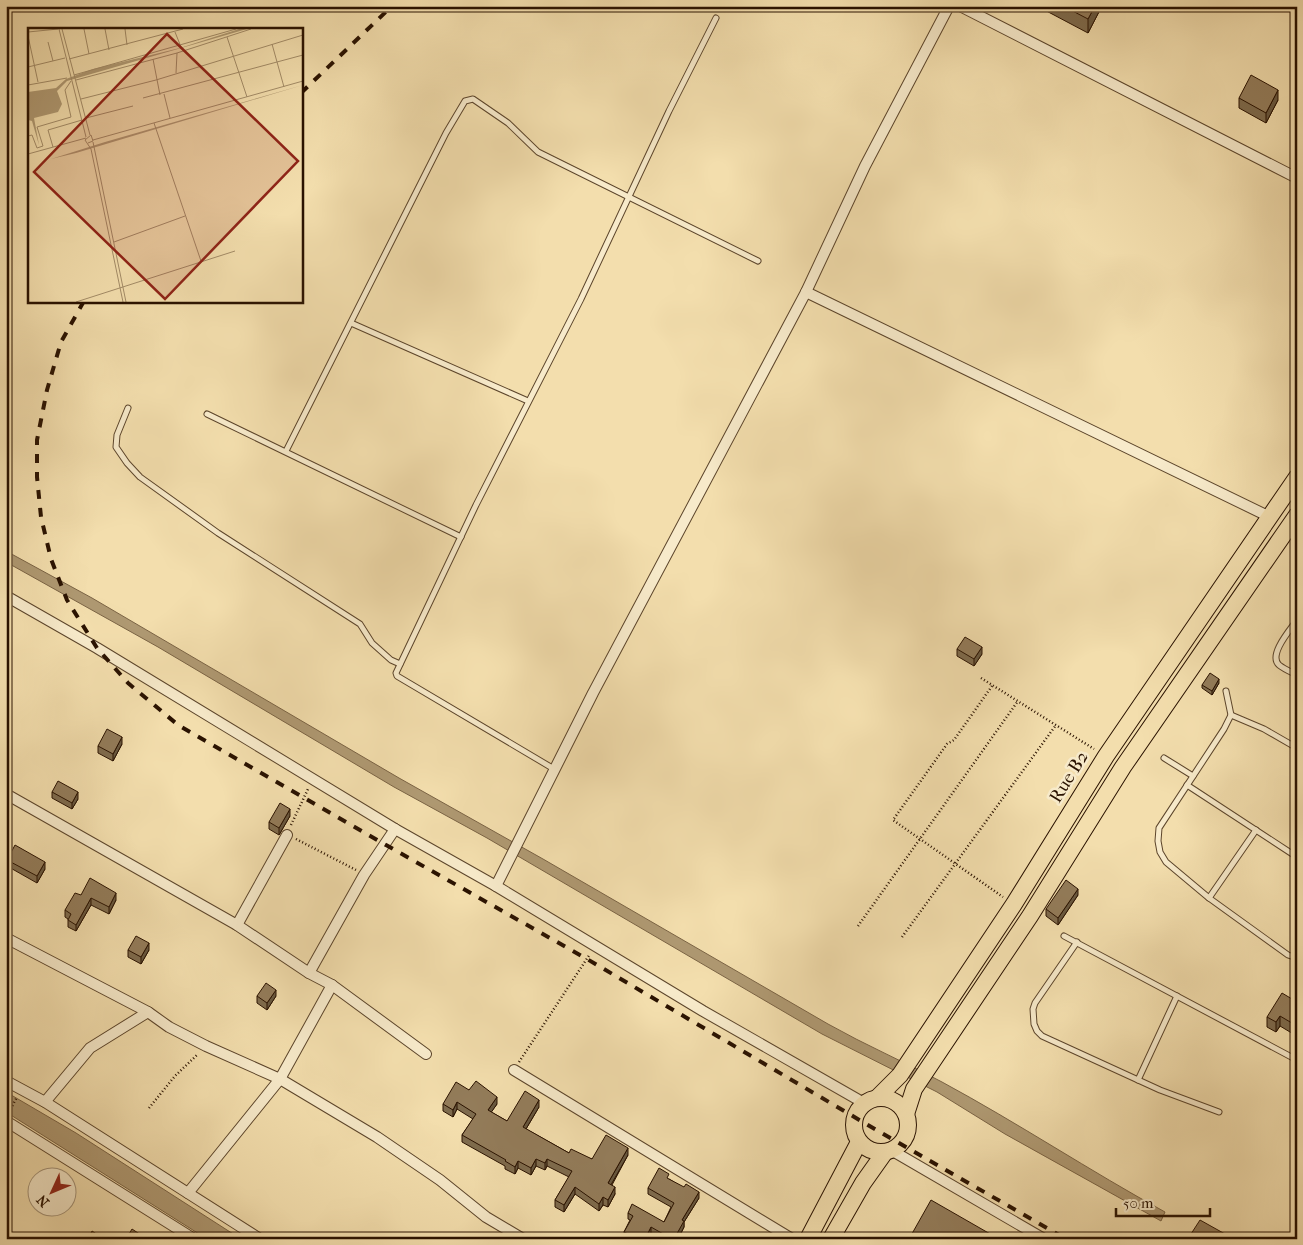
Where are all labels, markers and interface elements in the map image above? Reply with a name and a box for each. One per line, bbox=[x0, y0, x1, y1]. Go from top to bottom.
inset map bbox=[28, 28, 302, 302]
street label: Rue B2 bbox=[1045, 747, 1093, 807]
north arrow bbox=[28, 1168, 78, 1218]
scale bar bbox=[1116, 1185, 1209, 1217]
text: N bbox=[33, 1191, 53, 1210]
text: 50 m bbox=[1123, 1194, 1154, 1212]

